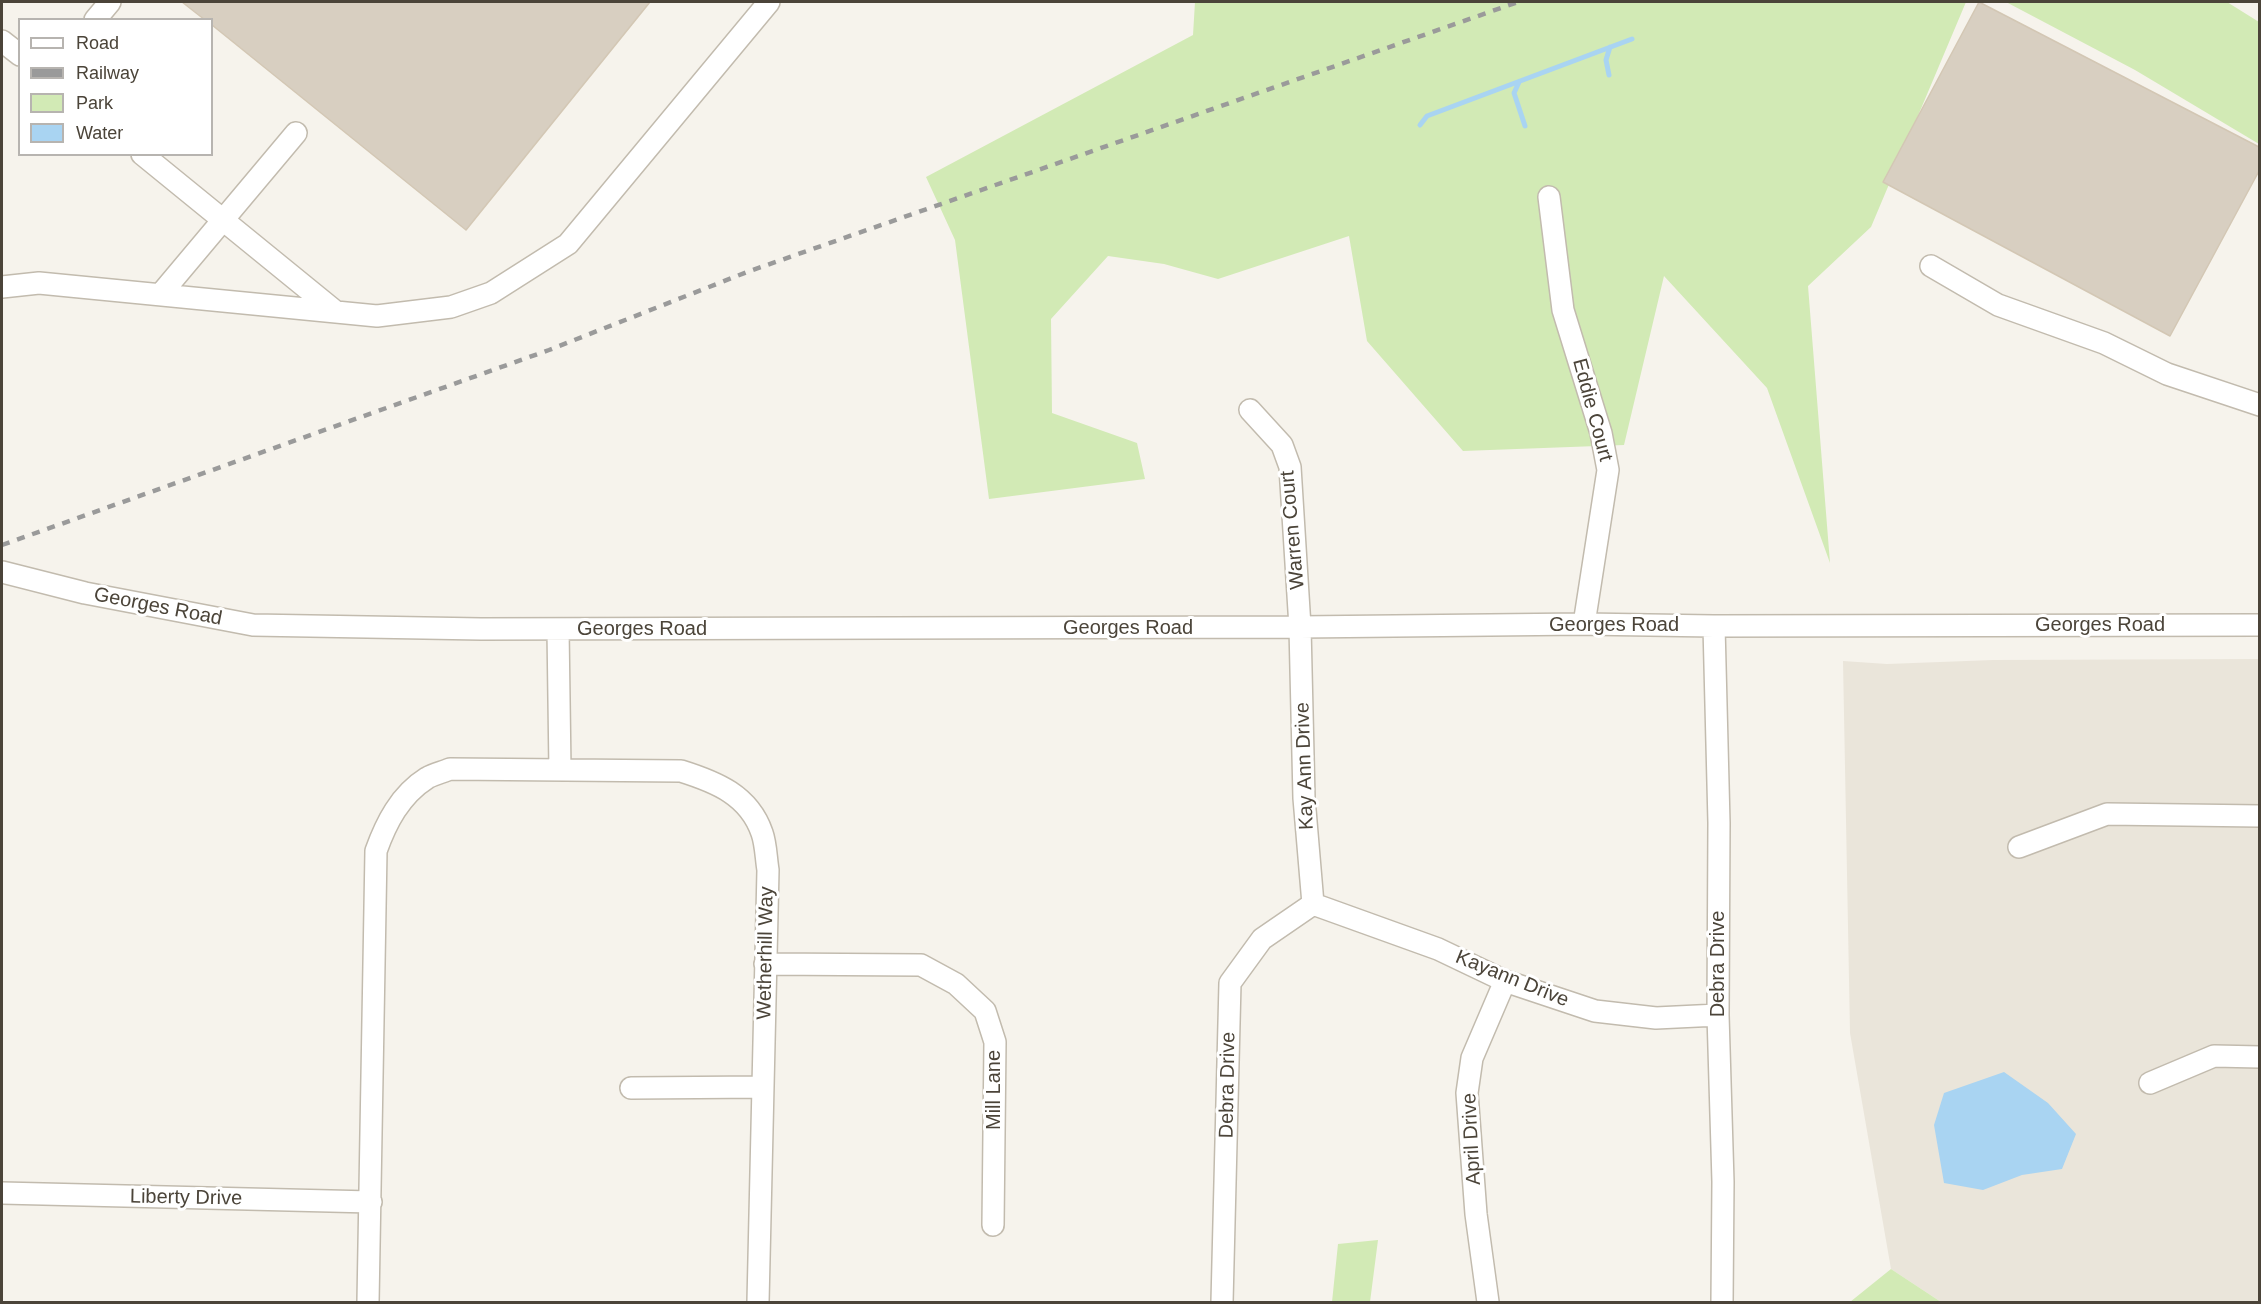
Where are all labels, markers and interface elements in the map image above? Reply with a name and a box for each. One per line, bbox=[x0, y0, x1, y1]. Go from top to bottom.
legend bbox=[18, 18, 213, 156]
text: Road bbox=[76, 33, 119, 53]
text: Railway bbox=[76, 63, 139, 83]
text: Park bbox=[76, 93, 113, 113]
text: Water bbox=[76, 123, 123, 143]
street label: Eddie Court bbox=[1567, 356, 1617, 464]
street label: Warren Court bbox=[1276, 470, 1310, 590]
street label: Georges Road bbox=[92, 583, 224, 631]
street label: Georges Road bbox=[1549, 613, 1679, 637]
street label: Georges Road bbox=[2035, 613, 2165, 637]
street label: Georges Road bbox=[1063, 616, 1193, 640]
street label: Georges Road bbox=[577, 617, 707, 641]
street label: Kay Ann Drive bbox=[1291, 702, 1319, 830]
street label: Wetherhill Way bbox=[753, 886, 779, 1020]
street label: Debra Drive bbox=[1706, 911, 1730, 1017]
street label: Kayann Drive bbox=[1452, 945, 1572, 1013]
street label: Debra Drive bbox=[1215, 1031, 1241, 1139]
street label: Mill Lane bbox=[982, 1050, 1006, 1130]
street label: April Drive bbox=[1458, 1092, 1486, 1186]
street label: Liberty Drive bbox=[130, 1185, 242, 1211]

